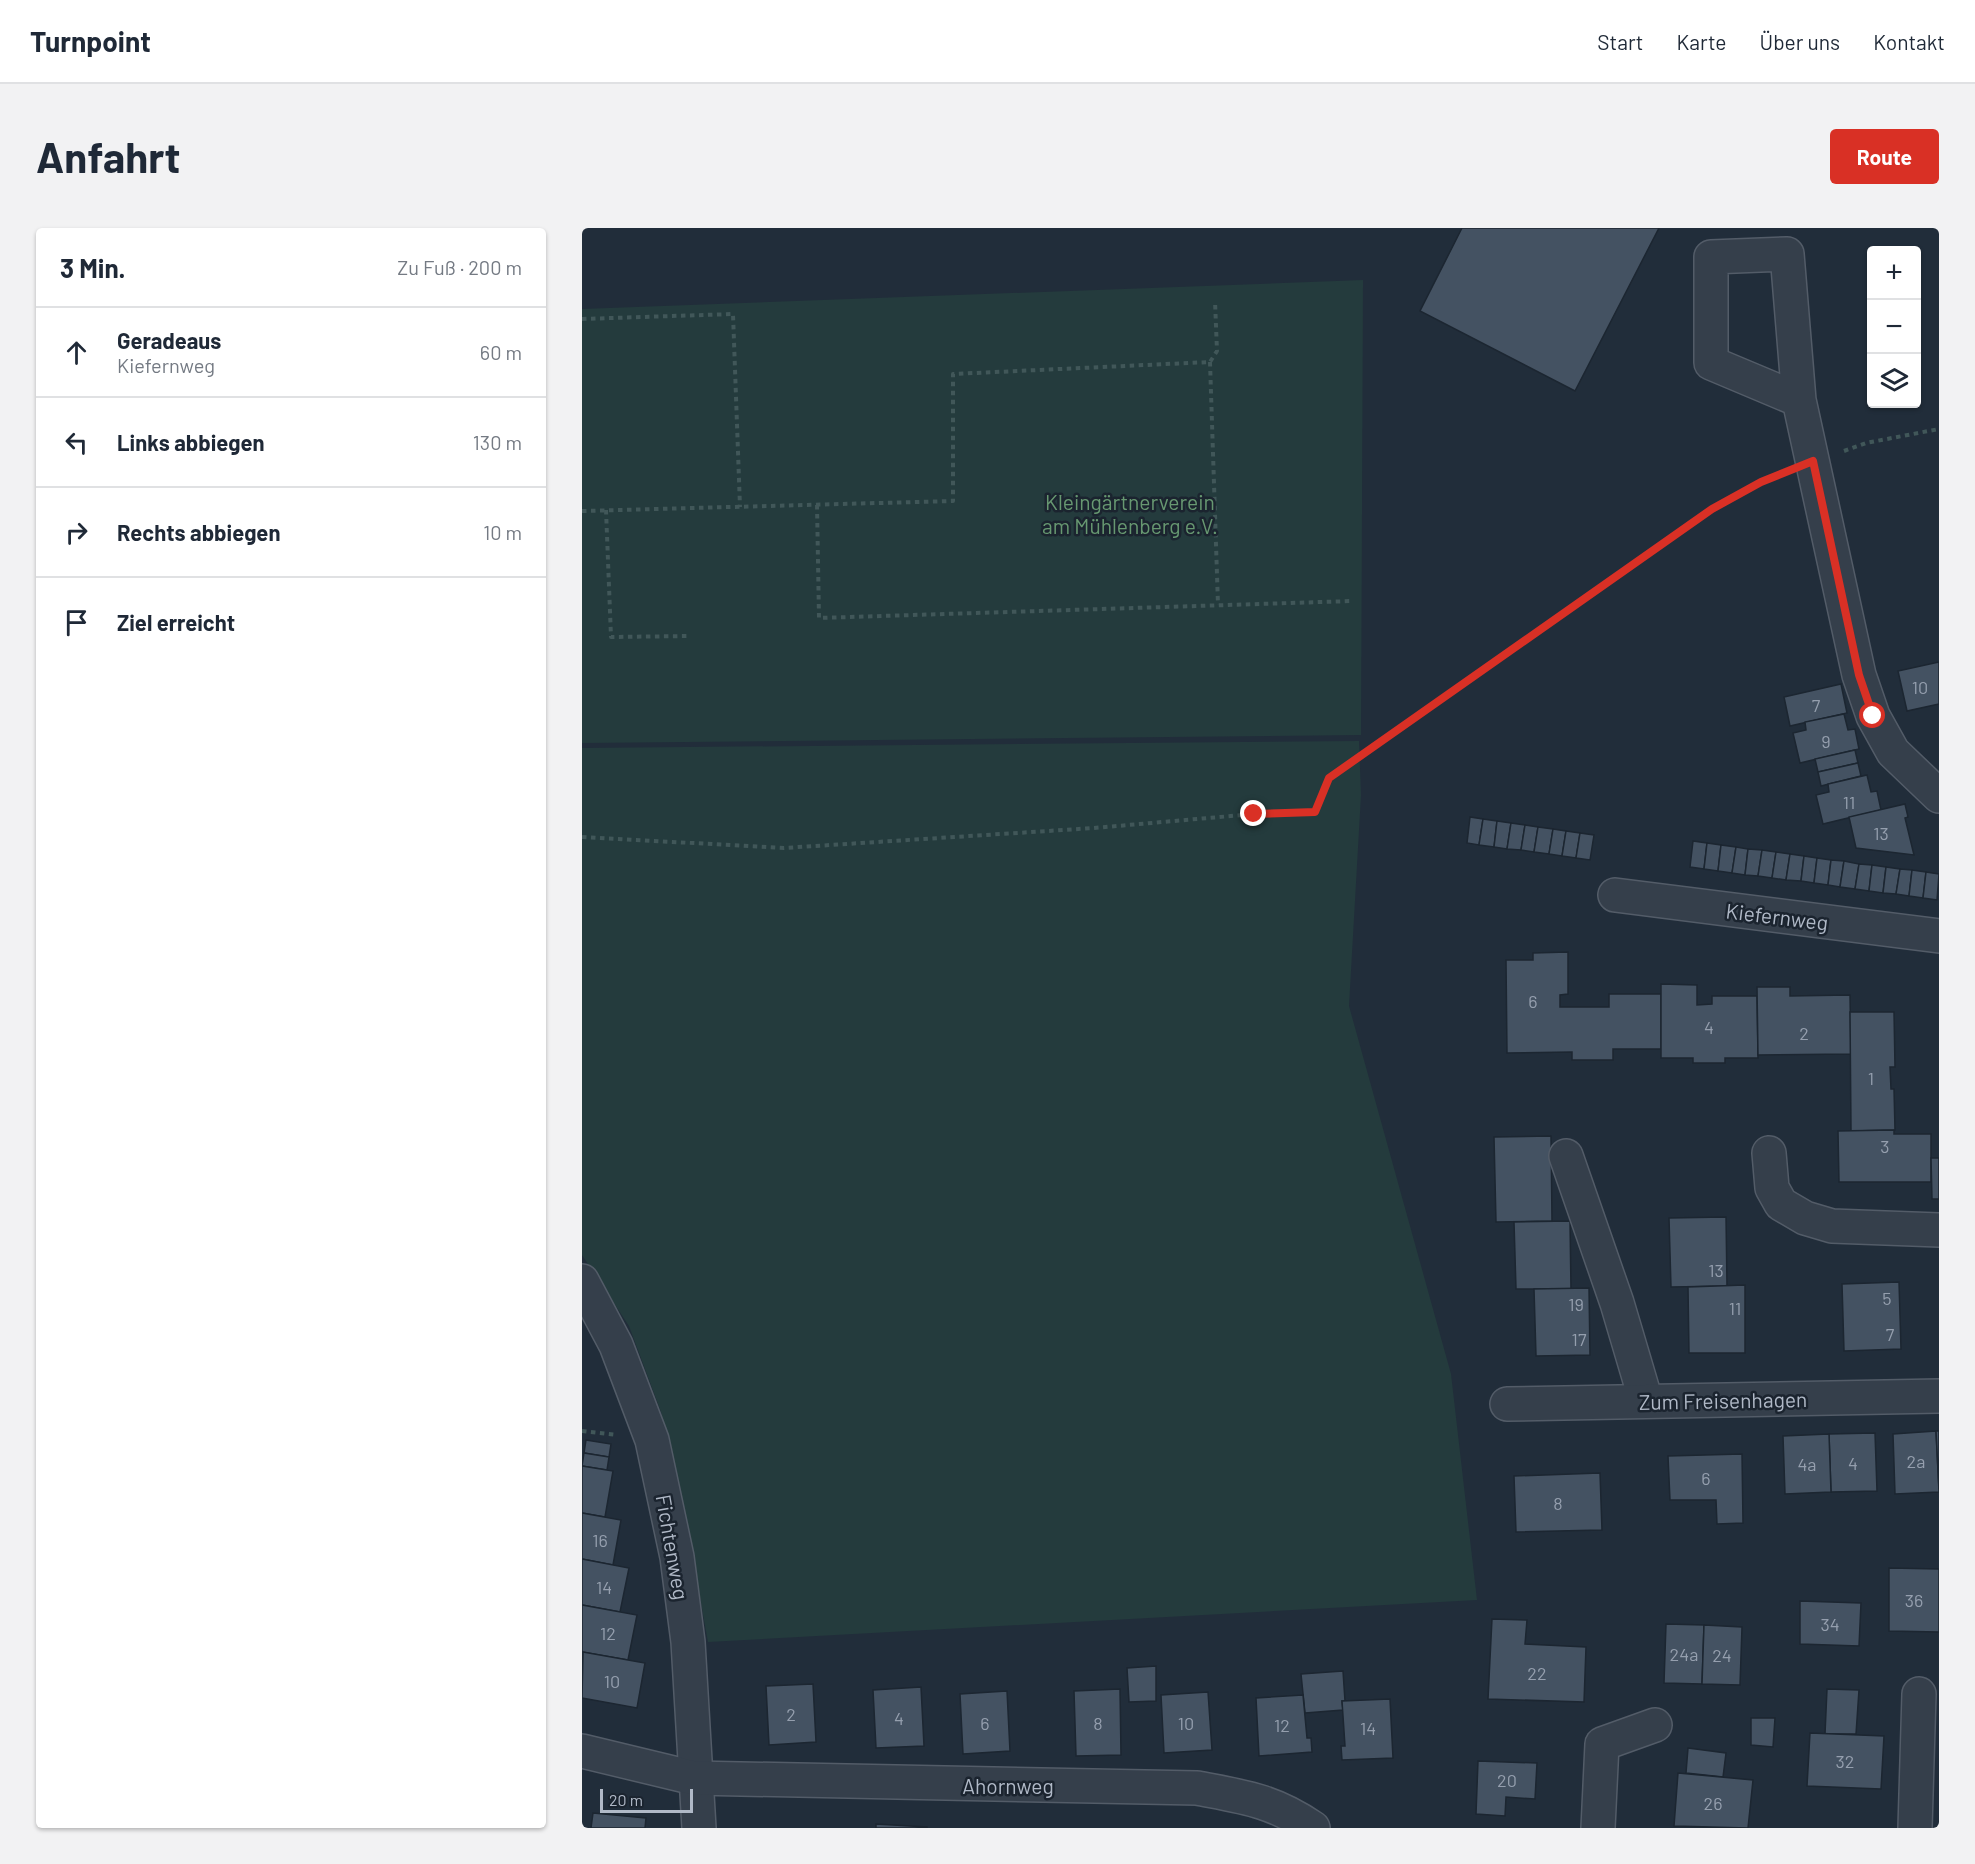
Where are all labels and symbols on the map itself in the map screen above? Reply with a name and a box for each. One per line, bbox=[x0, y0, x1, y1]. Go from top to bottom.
park label: Kleingärtnerverein am Mühlenberg e.V. bbox=[1042, 489, 1218, 538]
house number: 10 bbox=[1912, 676, 1928, 698]
house number: 7 bbox=[1812, 694, 1821, 716]
route start bbox=[1859, 702, 1885, 728]
house number: 9 bbox=[1821, 730, 1831, 752]
house number: 11 bbox=[1843, 791, 1855, 813]
route end bbox=[1240, 800, 1266, 826]
house number: 13 bbox=[1873, 822, 1889, 844]
street label: Kiefernweg bbox=[1724, 897, 1830, 935]
house number: 6 bbox=[1528, 990, 1538, 1012]
house number: 4 bbox=[1704, 1016, 1714, 1038]
house number: 2 bbox=[1799, 1022, 1809, 1044]
house number: 1 bbox=[1868, 1067, 1874, 1089]
house number: 3 bbox=[1880, 1135, 1890, 1157]
house number: 13 bbox=[1708, 1259, 1724, 1281]
house number: 5 bbox=[1882, 1287, 1892, 1309]
house number: 19 bbox=[1568, 1293, 1584, 1315]
house number: 11 bbox=[1729, 1297, 1741, 1319]
house number: 7 bbox=[1886, 1323, 1895, 1345]
house number: 17 bbox=[1572, 1328, 1587, 1350]
street label: Zum Freisenhagen bbox=[1639, 1386, 1807, 1414]
house number: 2a bbox=[1907, 1450, 1925, 1472]
house number: 4 bbox=[1848, 1452, 1858, 1474]
house number: 4a bbox=[1797, 1453, 1817, 1475]
house number: 6 bbox=[1701, 1467, 1711, 1489]
street label: Fichtenweg bbox=[651, 1492, 695, 1602]
house number: 8 bbox=[1553, 1492, 1563, 1514]
house number: 16 bbox=[592, 1529, 608, 1551]
house number: 14 bbox=[596, 1576, 612, 1598]
house number: 36 bbox=[1905, 1589, 1923, 1611]
house number: 34 bbox=[1820, 1613, 1840, 1635]
house number: 12 bbox=[600, 1622, 616, 1644]
house number: 24a bbox=[1670, 1643, 1698, 1665]
house number: 24 bbox=[1712, 1644, 1732, 1666]
house number: 22 bbox=[1527, 1662, 1547, 1684]
house number: 10 bbox=[604, 1670, 620, 1692]
house number: 2 bbox=[786, 1703, 796, 1725]
house number: 4 bbox=[894, 1707, 904, 1729]
house number: 6 bbox=[980, 1712, 990, 1734]
house number: 8 bbox=[1093, 1712, 1103, 1734]
house number: 10 bbox=[1178, 1712, 1194, 1734]
house number: 12 bbox=[1274, 1714, 1290, 1736]
house number: 14 bbox=[1360, 1717, 1376, 1739]
house number: 32 bbox=[1836, 1750, 1854, 1772]
house number: 20 bbox=[1497, 1769, 1517, 1791]
street label: Ahornweg bbox=[962, 1773, 1054, 1798]
scale bar bbox=[600, 1786, 693, 1814]
house number: 26 bbox=[1704, 1792, 1722, 1814]

